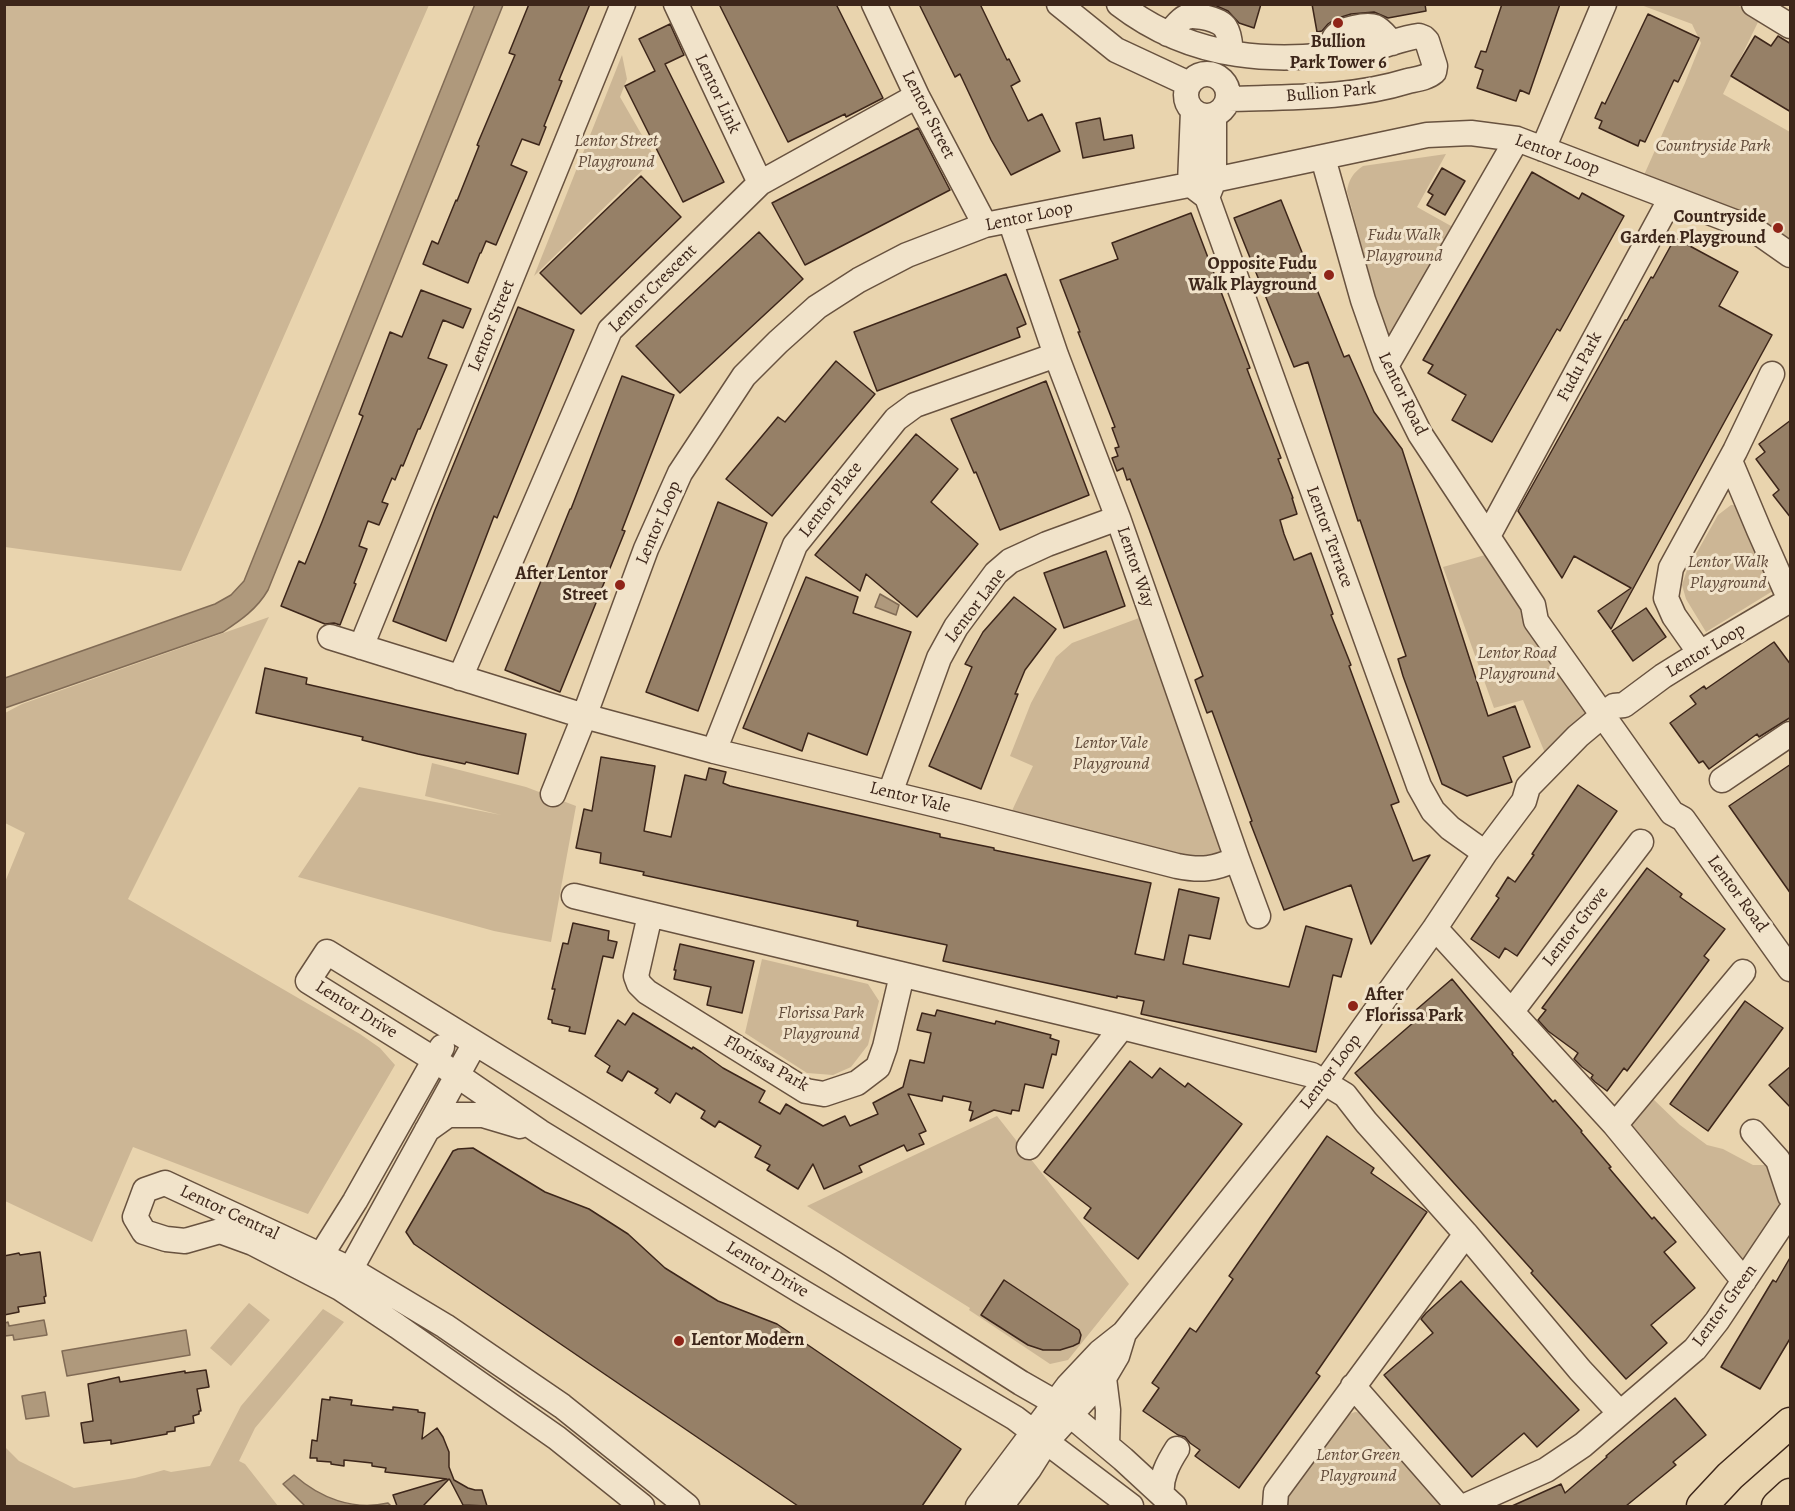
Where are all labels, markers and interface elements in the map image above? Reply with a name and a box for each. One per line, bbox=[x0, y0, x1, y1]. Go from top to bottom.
marker: Bullion Park Tower 6 bbox=[1331, 16, 1345, 30]
place label: Bullion Park Tower 6 bbox=[1289, 32, 1387, 74]
street label: Lentor Link bbox=[689, 51, 745, 137]
street label: Lentor Street bbox=[896, 67, 960, 163]
street label: Bullion Park bbox=[1285, 78, 1377, 108]
street label: Lentor Loop bbox=[1512, 130, 1602, 180]
park label: Lentor Street Playground bbox=[574, 131, 658, 174]
park label: Countryside Park bbox=[1656, 136, 1770, 158]
street label: Lentor Loop bbox=[983, 197, 1075, 237]
place label: Countryside Garden Playground bbox=[1620, 207, 1766, 250]
marker: Countryside Garden Playground bbox=[1771, 221, 1785, 235]
park label: Fudu Walk Playground bbox=[1365, 225, 1443, 268]
street label: Lentor Crescent bbox=[604, 240, 702, 338]
place label: Opposite Fudu Walk Playground bbox=[1188, 254, 1317, 296]
marker: Opposite Fudu Walk Playground bbox=[1322, 268, 1336, 282]
street label: Lentor Street bbox=[464, 277, 520, 375]
street label: Fudu Park bbox=[1553, 329, 1607, 405]
street label: Lentor Road bbox=[1373, 349, 1431, 439]
street label: Lentor Place bbox=[795, 458, 867, 542]
street label: Lentor Loop bbox=[632, 478, 686, 568]
street label: Lentor Terrace bbox=[1301, 483, 1357, 591]
street label: Lentor Way bbox=[1111, 524, 1159, 610]
park label: Lentor Walk Playground bbox=[1687, 552, 1769, 594]
place label: After Lentor Street bbox=[515, 564, 608, 606]
street label: Lentor Lane bbox=[941, 564, 1011, 648]
marker: After Lentor Street bbox=[613, 578, 627, 592]
street label: Lentor Loop bbox=[1662, 619, 1750, 683]
park label: Lentor Road Playground bbox=[1477, 643, 1557, 686]
park label: Lentor Vale Playground bbox=[1072, 733, 1150, 776]
street label: Lentor Vale bbox=[867, 778, 953, 818]
street label: Lentor Road bbox=[1702, 851, 1772, 937]
street label: Lentor Grove bbox=[1538, 883, 1614, 971]
street label: Lentor Drive bbox=[311, 976, 401, 1044]
place label: After Florissa Park bbox=[1365, 985, 1463, 1028]
marker: After Florissa Park bbox=[1346, 999, 1360, 1013]
park label: Florissa Park Playground bbox=[778, 1003, 864, 1046]
street label: Lentor Loop bbox=[1296, 1030, 1366, 1114]
street label: Florissa Park bbox=[720, 1031, 812, 1097]
street label: Lentor Central bbox=[176, 1181, 282, 1245]
street label: Lentor Drive bbox=[722, 1237, 812, 1303]
street label: Lentor Green bbox=[1688, 1261, 1762, 1351]
place label: Lentor Modern bbox=[691, 1330, 804, 1352]
marker: Lentor Modern bbox=[672, 1334, 686, 1348]
park label: Lentor Green Playground bbox=[1316, 1445, 1400, 1488]

